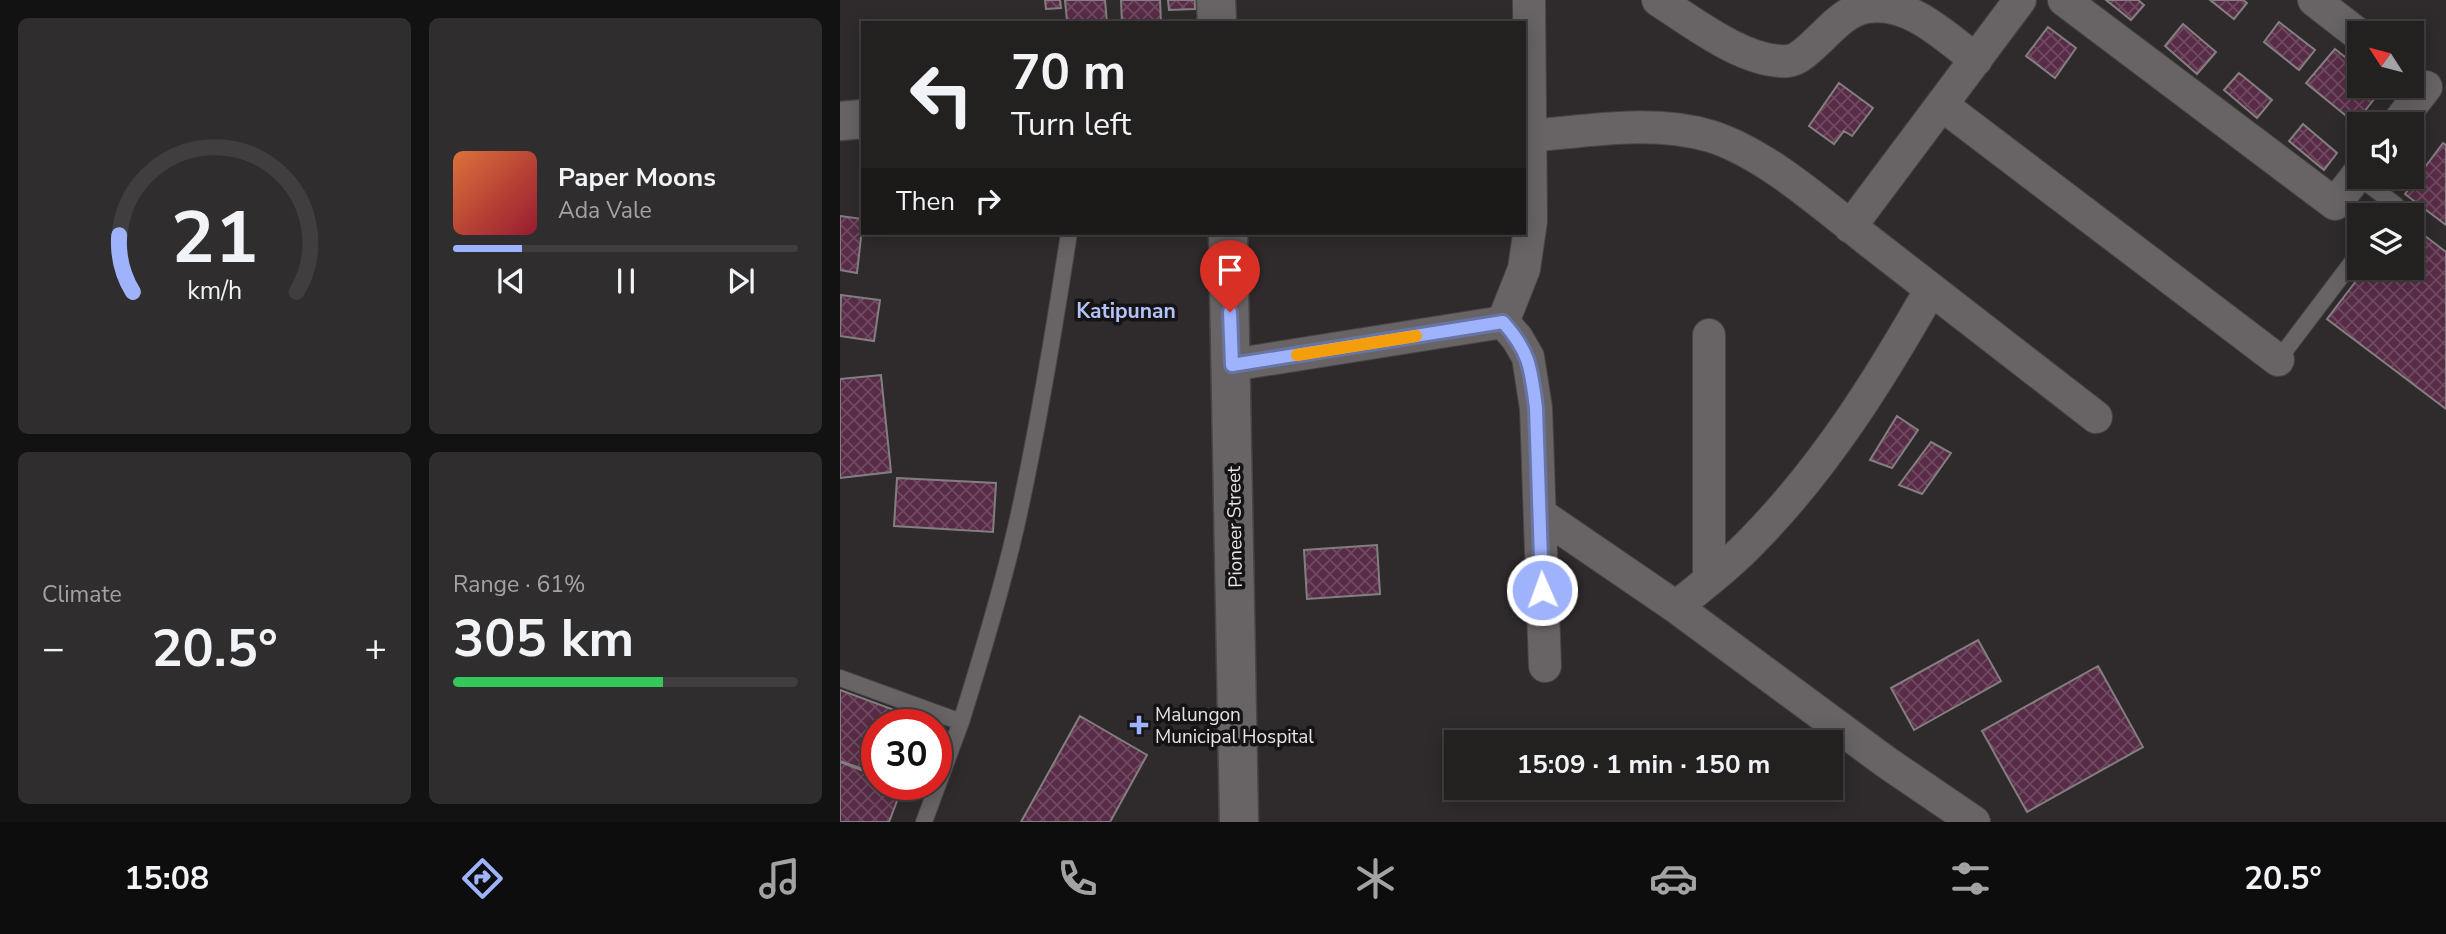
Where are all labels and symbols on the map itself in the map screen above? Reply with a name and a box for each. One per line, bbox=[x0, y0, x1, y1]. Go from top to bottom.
north arrow bbox=[2347, 21, 2424, 98]
pin bbox=[1200, 240, 1260, 312]
district label: Katipunan bbox=[1076, 297, 1176, 325]
street label: Pioneer Street bbox=[1221, 466, 1249, 588]
position arrow bbox=[1505, 553, 1579, 627]
place label: Malungon Municipal Hospital bbox=[1155, 702, 1314, 750]
speed limit sign: 30 bbox=[861, 709, 952, 800]
marker: Malungon Municipal Hospital bbox=[1129, 715, 1149, 735]

